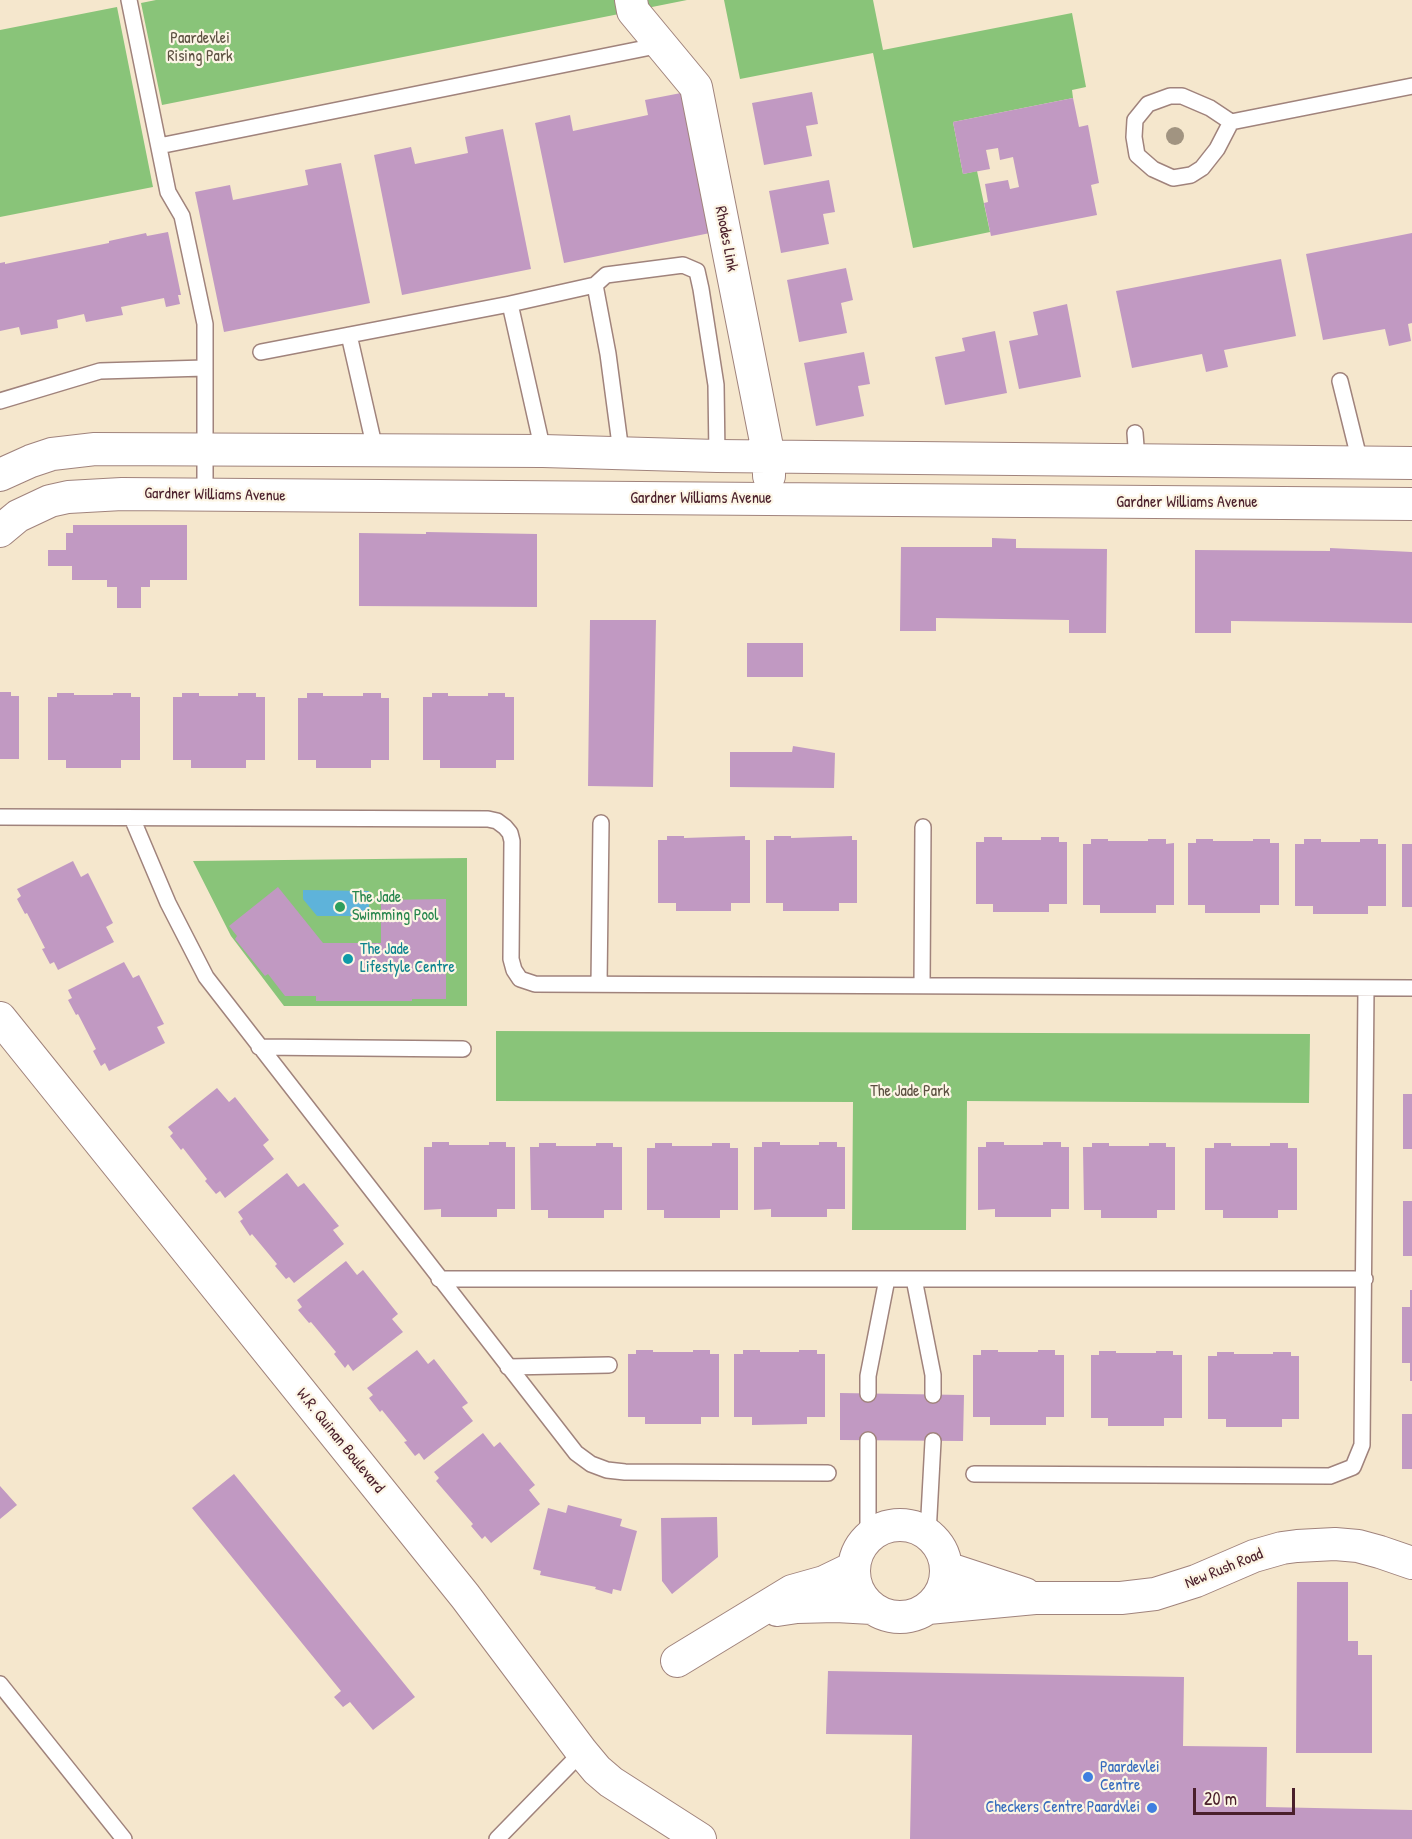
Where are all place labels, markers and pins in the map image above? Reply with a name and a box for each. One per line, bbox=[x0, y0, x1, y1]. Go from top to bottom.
place label: The Jade Swimming Pool bbox=[352, 888, 439, 926]
marker: The Jade Swimming Pool bbox=[333, 900, 347, 914]
place label: The Jade Lifestyle Centre bbox=[360, 940, 455, 978]
marker: The Jade Lifestyle Centre bbox=[341, 952, 355, 966]
place label: Paardevlei Centre bbox=[1100, 1758, 1160, 1796]
marker: Paardevlei Centre bbox=[1081, 1770, 1095, 1784]
place label: Checkers Centre Paardvlei bbox=[986, 1798, 1140, 1818]
marker: Checkers Centre Paardvlei bbox=[1145, 1801, 1159, 1815]

